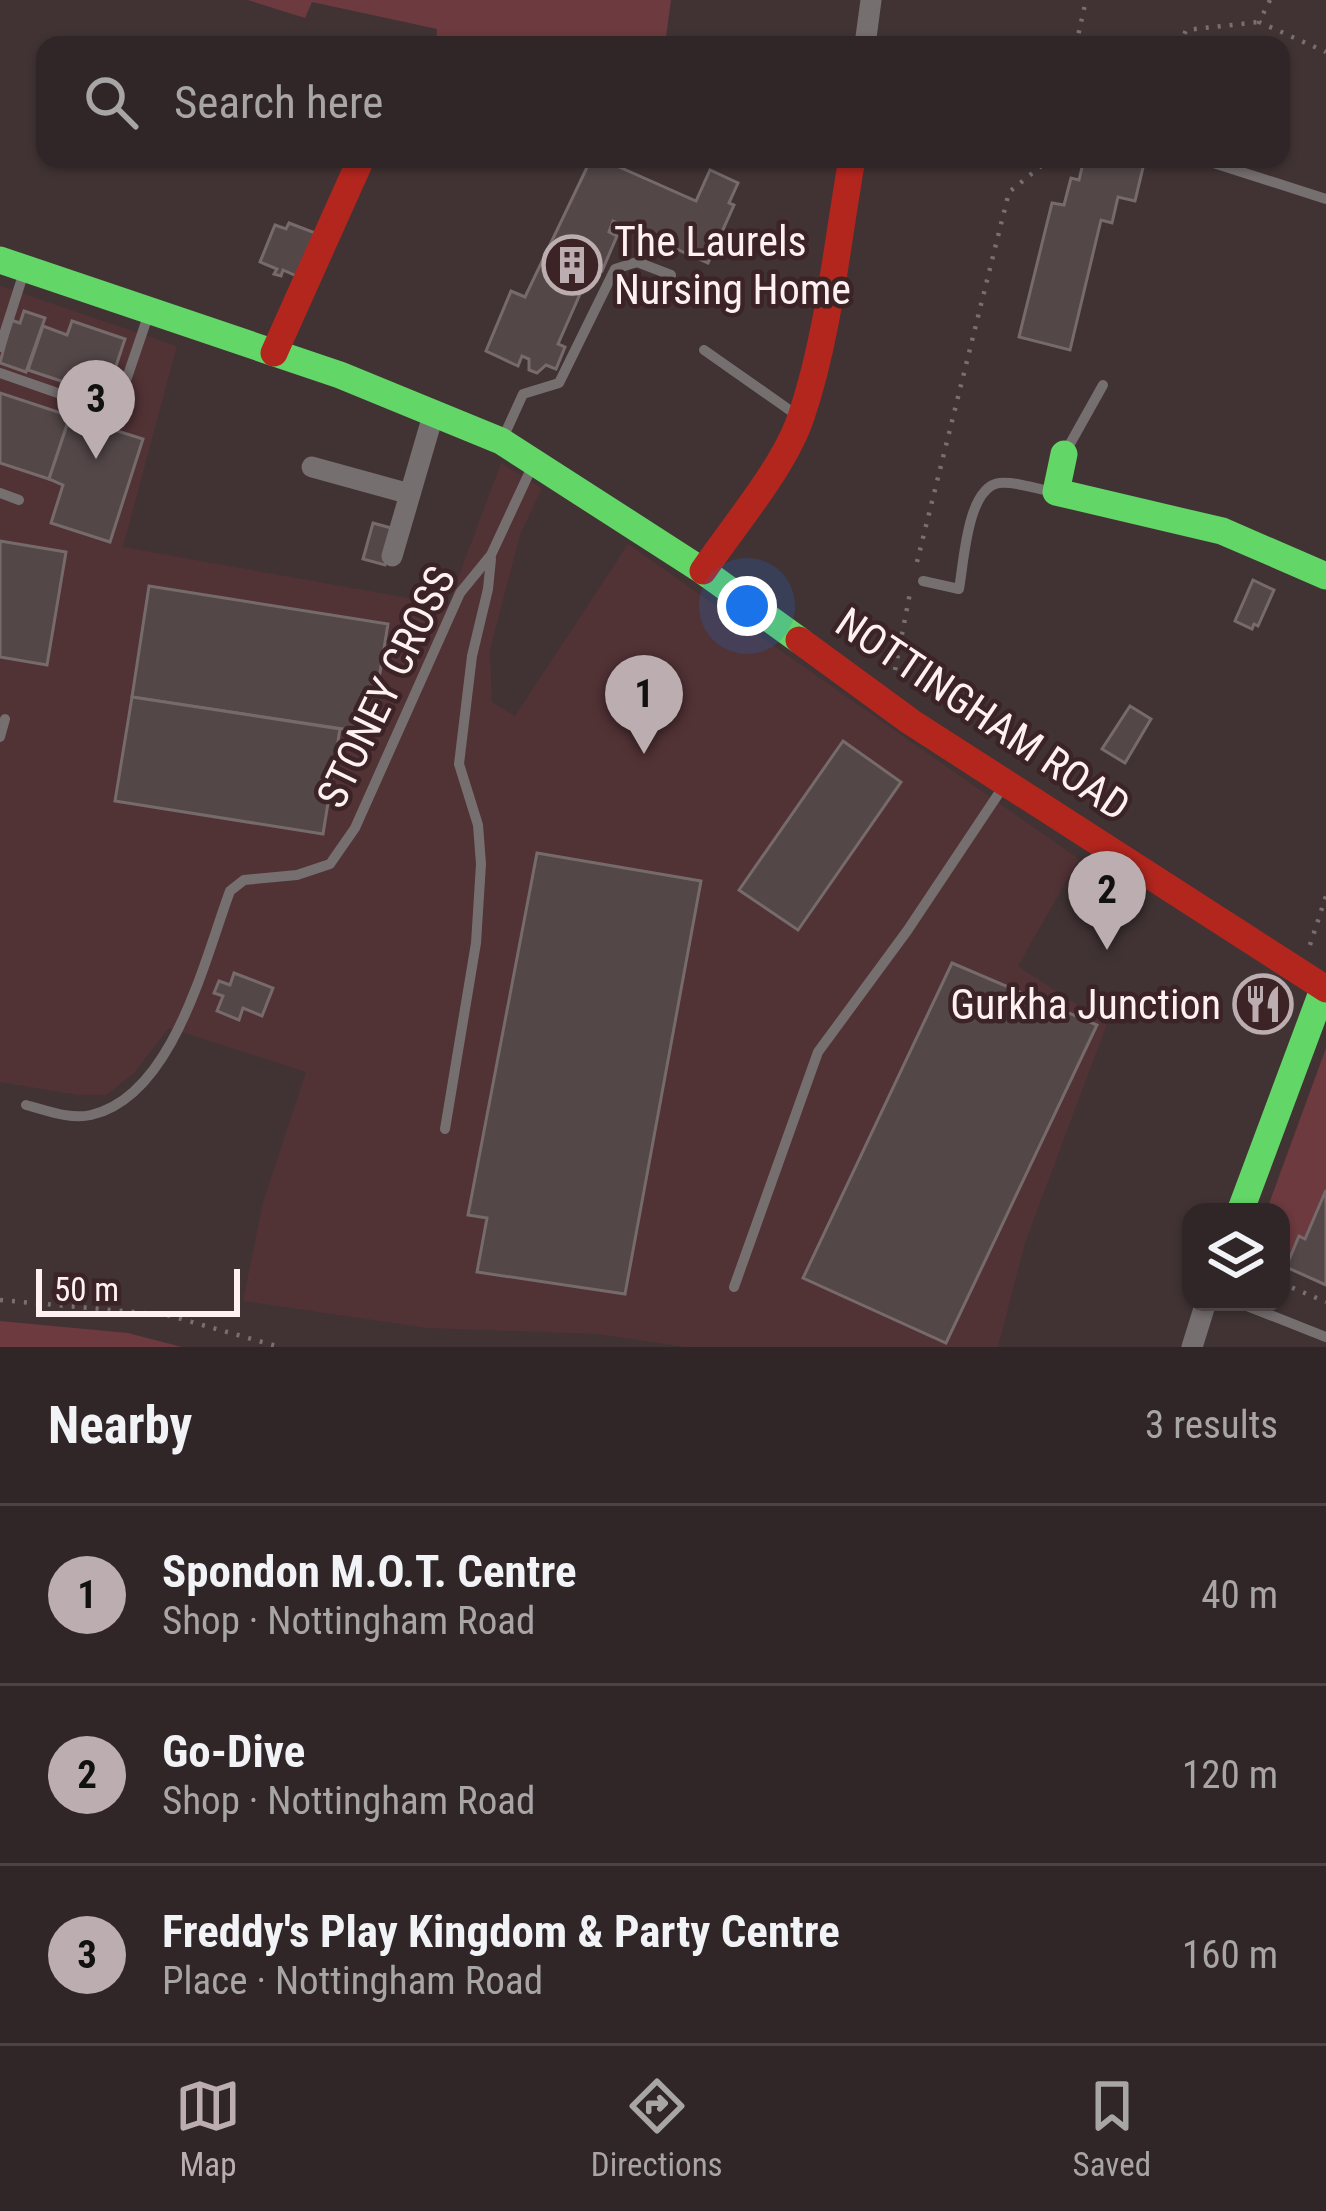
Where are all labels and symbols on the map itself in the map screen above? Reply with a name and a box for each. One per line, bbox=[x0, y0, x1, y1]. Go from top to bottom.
place label: The Laurels Nursing Home bbox=[614, 217, 851, 314]
building icon: The Laurels Nursing Home bbox=[541, 234, 603, 296]
pin: 3 bbox=[57, 360, 135, 459]
street label: STONEY CROSS bbox=[307, 559, 465, 815]
your location bbox=[717, 576, 777, 636]
street label: NOTTINGHAM ROAD bbox=[827, 598, 1139, 830]
pin: 1 bbox=[605, 655, 683, 754]
pin: 2 bbox=[1068, 851, 1146, 950]
restaurant icon: Gurkha Junction bbox=[1232, 973, 1294, 1035]
place label: Gurkha Junction bbox=[950, 980, 1221, 1029]
scale bar bbox=[36, 1263, 240, 1316]

